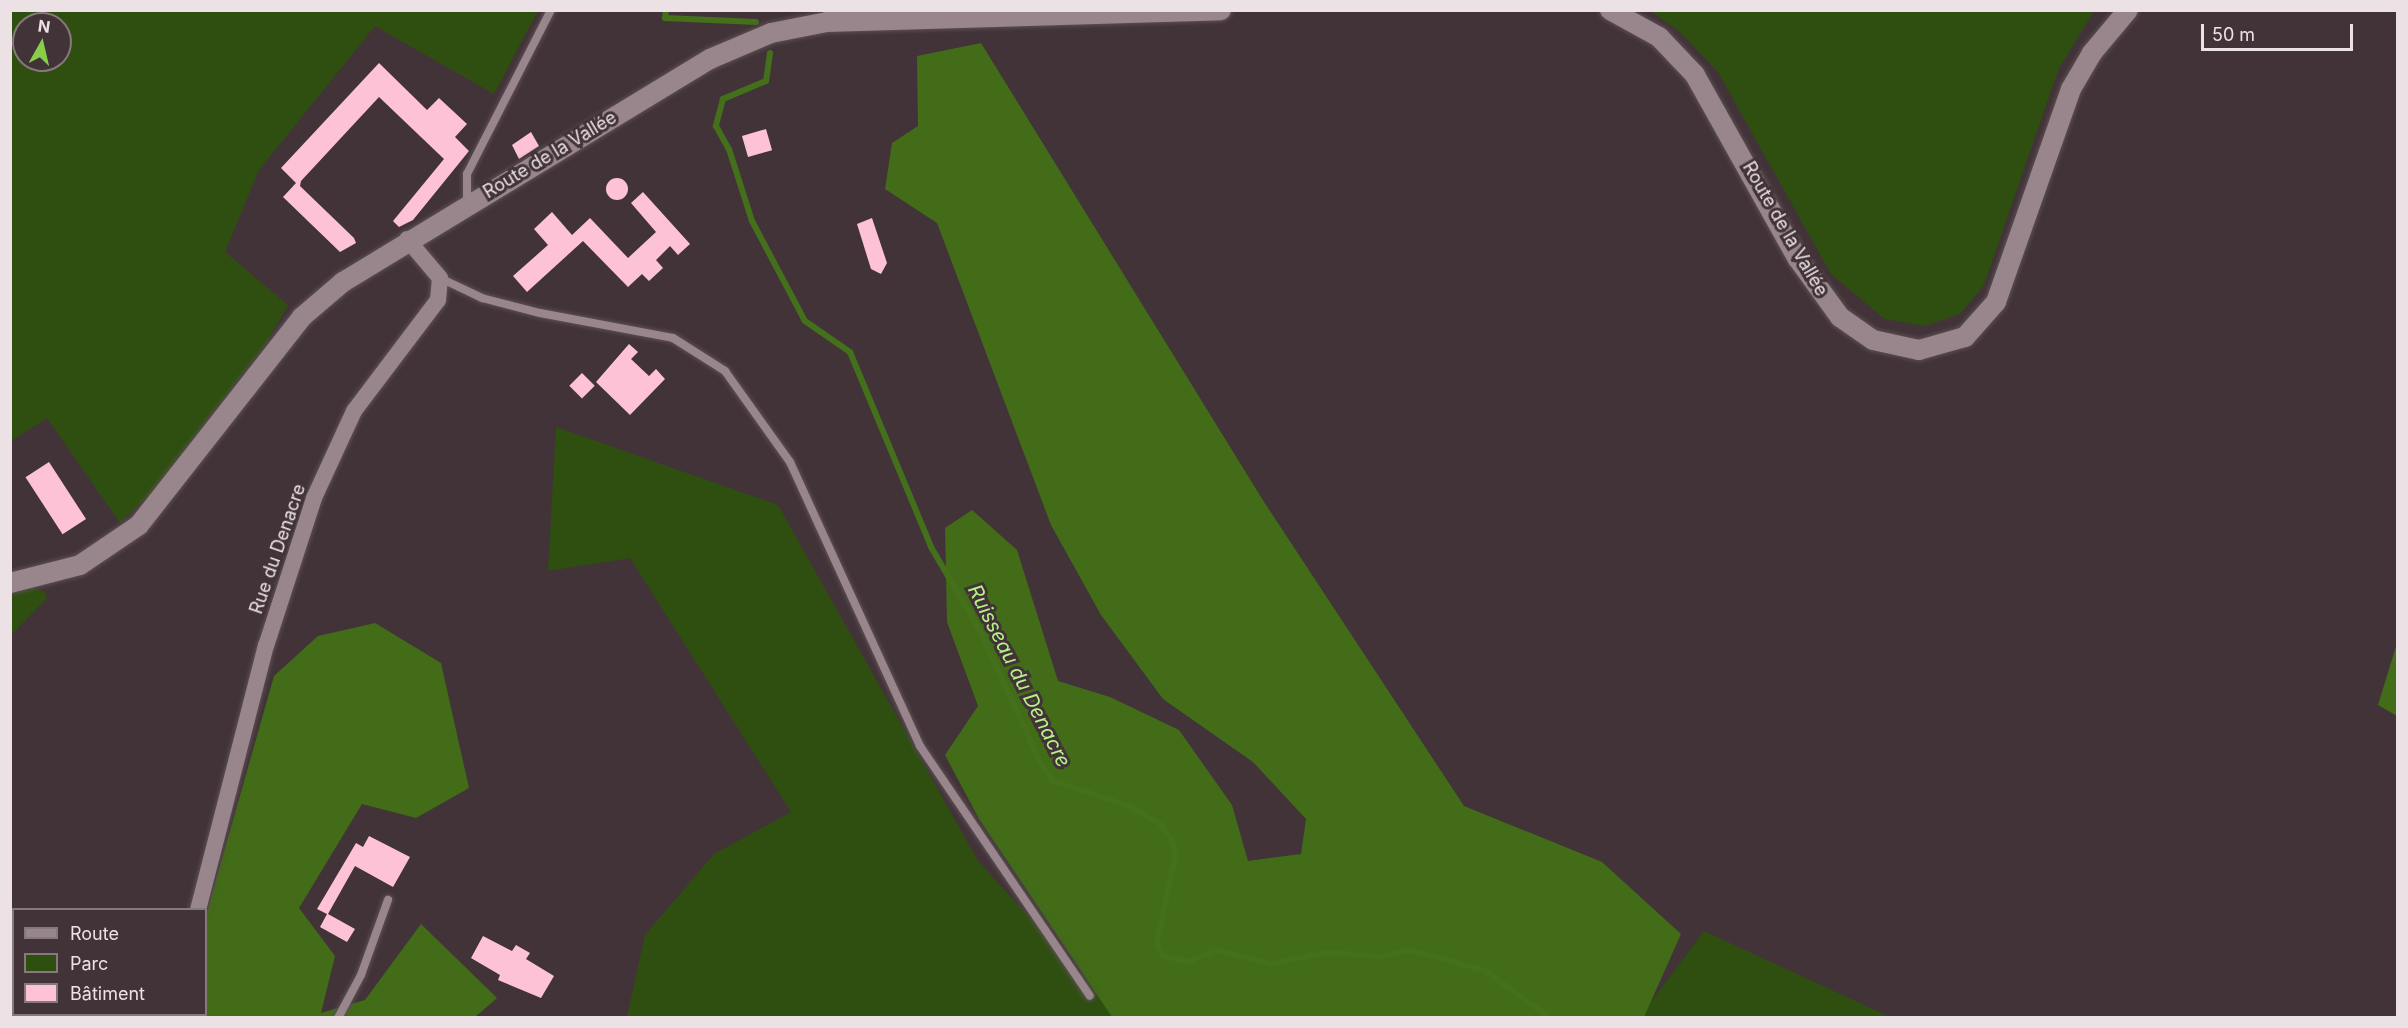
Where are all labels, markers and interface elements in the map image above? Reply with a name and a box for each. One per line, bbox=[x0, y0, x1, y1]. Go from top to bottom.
north arrow bbox=[12, 12, 72, 72]
scale bar bbox=[2204, 12, 2356, 50]
text: N bbox=[37, 15, 52, 37]
text: 50 m bbox=[2212, 24, 2255, 45]
street label: Route de la Vallée bbox=[480, 107, 620, 203]
street label: Route de la Vallée bbox=[1738, 158, 1832, 300]
street label: Rue du Denacre bbox=[246, 481, 310, 617]
water label: Ruisseau du Denacre bbox=[962, 581, 1076, 771]
legend bbox=[12, 908, 207, 1016]
text: Route bbox=[70, 923, 119, 944]
text: Parc bbox=[70, 953, 108, 974]
text: Bâtiment bbox=[70, 983, 145, 1004]

